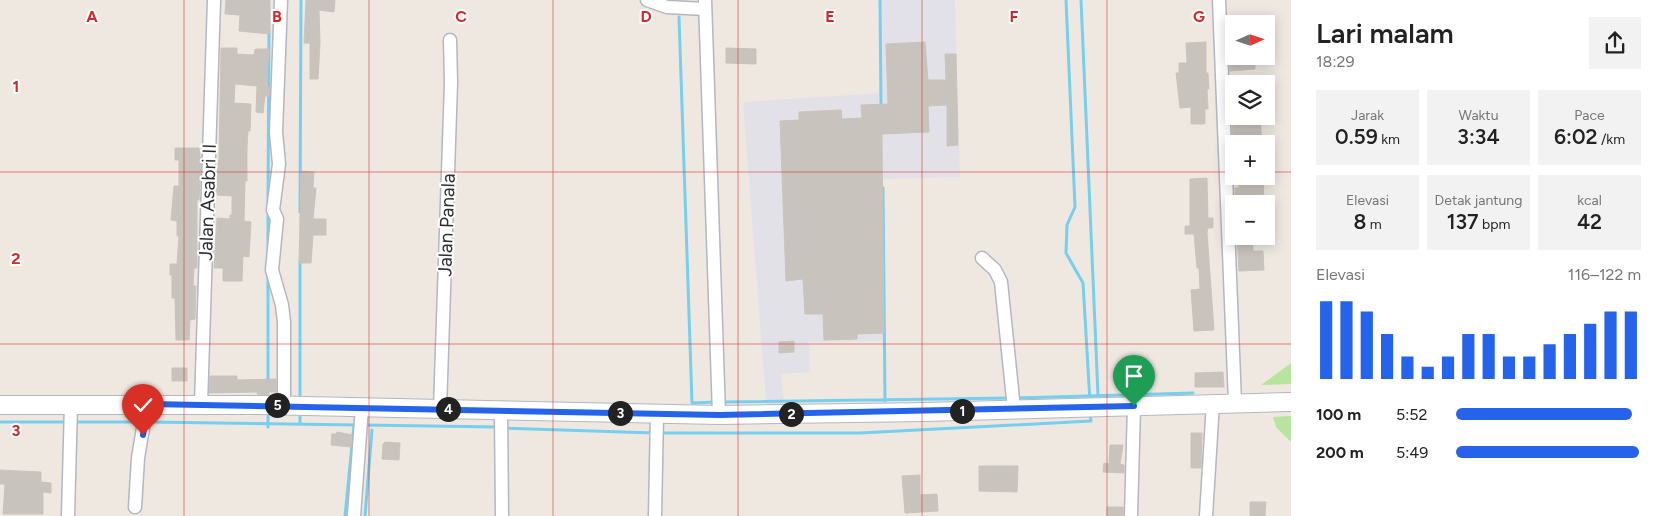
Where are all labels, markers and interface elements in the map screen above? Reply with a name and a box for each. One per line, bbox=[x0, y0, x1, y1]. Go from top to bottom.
text: A bbox=[86, 7, 98, 26]
text: B bbox=[272, 7, 282, 26]
text: C bbox=[455, 7, 467, 26]
text: D bbox=[640, 7, 652, 26]
text: E bbox=[825, 7, 835, 26]
text: F bbox=[1010, 7, 1019, 26]
text: G bbox=[1193, 7, 1205, 26]
north arrow bbox=[1225, 15, 1275, 65]
map controls bbox=[1225, 15, 1275, 245]
text: Lari malam bbox=[1316, 16, 1454, 50]
button: share bbox=[1589, 17, 1641, 69]
text: 18:29 bbox=[1316, 52, 1354, 71]
button: layers bbox=[1225, 75, 1275, 125]
text: 1 bbox=[13, 77, 19, 96]
text: Jarak bbox=[1351, 107, 1384, 124]
text: Waktu bbox=[1459, 107, 1498, 124]
text: Pace bbox=[1574, 107, 1605, 124]
text: 0.59 bbox=[1335, 124, 1378, 149]
text: 3:34 bbox=[1457, 124, 1500, 149]
text: 6:02 bbox=[1554, 124, 1597, 149]
text: km bbox=[1378, 131, 1400, 148]
text: /km bbox=[1597, 131, 1625, 148]
button: + bbox=[1225, 135, 1275, 185]
street label: Jalan Asabri II bbox=[194, 143, 221, 261]
street label: Jalan Panala bbox=[433, 173, 460, 277]
text: Elevasi bbox=[1346, 192, 1389, 209]
text: Detak jantung bbox=[1435, 192, 1522, 209]
text: kcal bbox=[1577, 192, 1602, 209]
button: − bbox=[1225, 195, 1275, 245]
text: 8 bbox=[1353, 209, 1366, 234]
text: 137 bbox=[1447, 209, 1479, 234]
text: 42 bbox=[1577, 209, 1602, 234]
text: m bbox=[1366, 216, 1382, 233]
text: bpm bbox=[1479, 216, 1510, 233]
text: 2 bbox=[11, 249, 21, 268]
text: Elevasi bbox=[1316, 265, 1365, 284]
text: 116–122 m bbox=[1568, 265, 1641, 284]
pin bbox=[1113, 355, 1155, 406]
icon: arrive bbox=[1120, 362, 1148, 390]
pin bbox=[122, 384, 164, 435]
icon: check bbox=[129, 391, 157, 419]
pin: 5 bbox=[264, 392, 290, 418]
pin: 4 bbox=[436, 396, 460, 422]
text: 5 bbox=[273, 397, 282, 414]
pin: 1 bbox=[950, 398, 974, 424]
pin: 3 bbox=[608, 400, 632, 426]
text: 4 bbox=[444, 401, 453, 418]
pin: 2 bbox=[778, 402, 804, 426]
text: 1 bbox=[960, 403, 965, 420]
text: 3 bbox=[617, 405, 624, 422]
text: 100 m bbox=[1316, 405, 1361, 424]
text: 5:52 bbox=[1396, 405, 1427, 424]
text: 2 bbox=[787, 406, 796, 423]
text: 3 bbox=[12, 421, 21, 440]
text: 200 m bbox=[1316, 443, 1364, 462]
text: 5:49 bbox=[1396, 443, 1428, 462]

